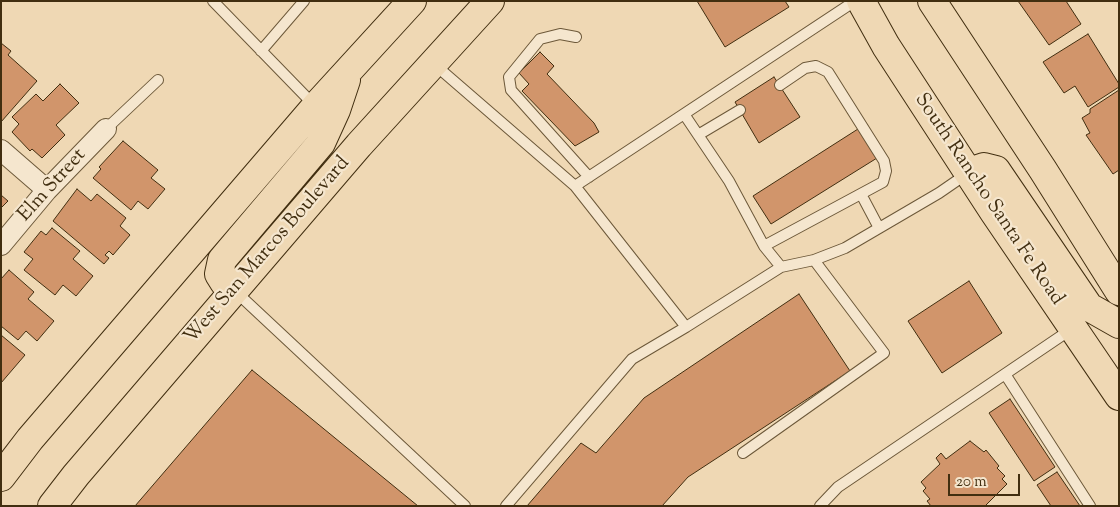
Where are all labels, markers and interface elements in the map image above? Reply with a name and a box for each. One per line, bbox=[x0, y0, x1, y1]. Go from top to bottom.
street label: South Rancho Santa Fe Road bbox=[908, 89, 1068, 311]
street label: Elm Street bbox=[14, 144, 92, 228]
street label: West San Marcos Boulevard bbox=[180, 152, 356, 350]
scale bar bbox=[950, 464, 1022, 496]
text: 20 m bbox=[956, 472, 987, 493]

